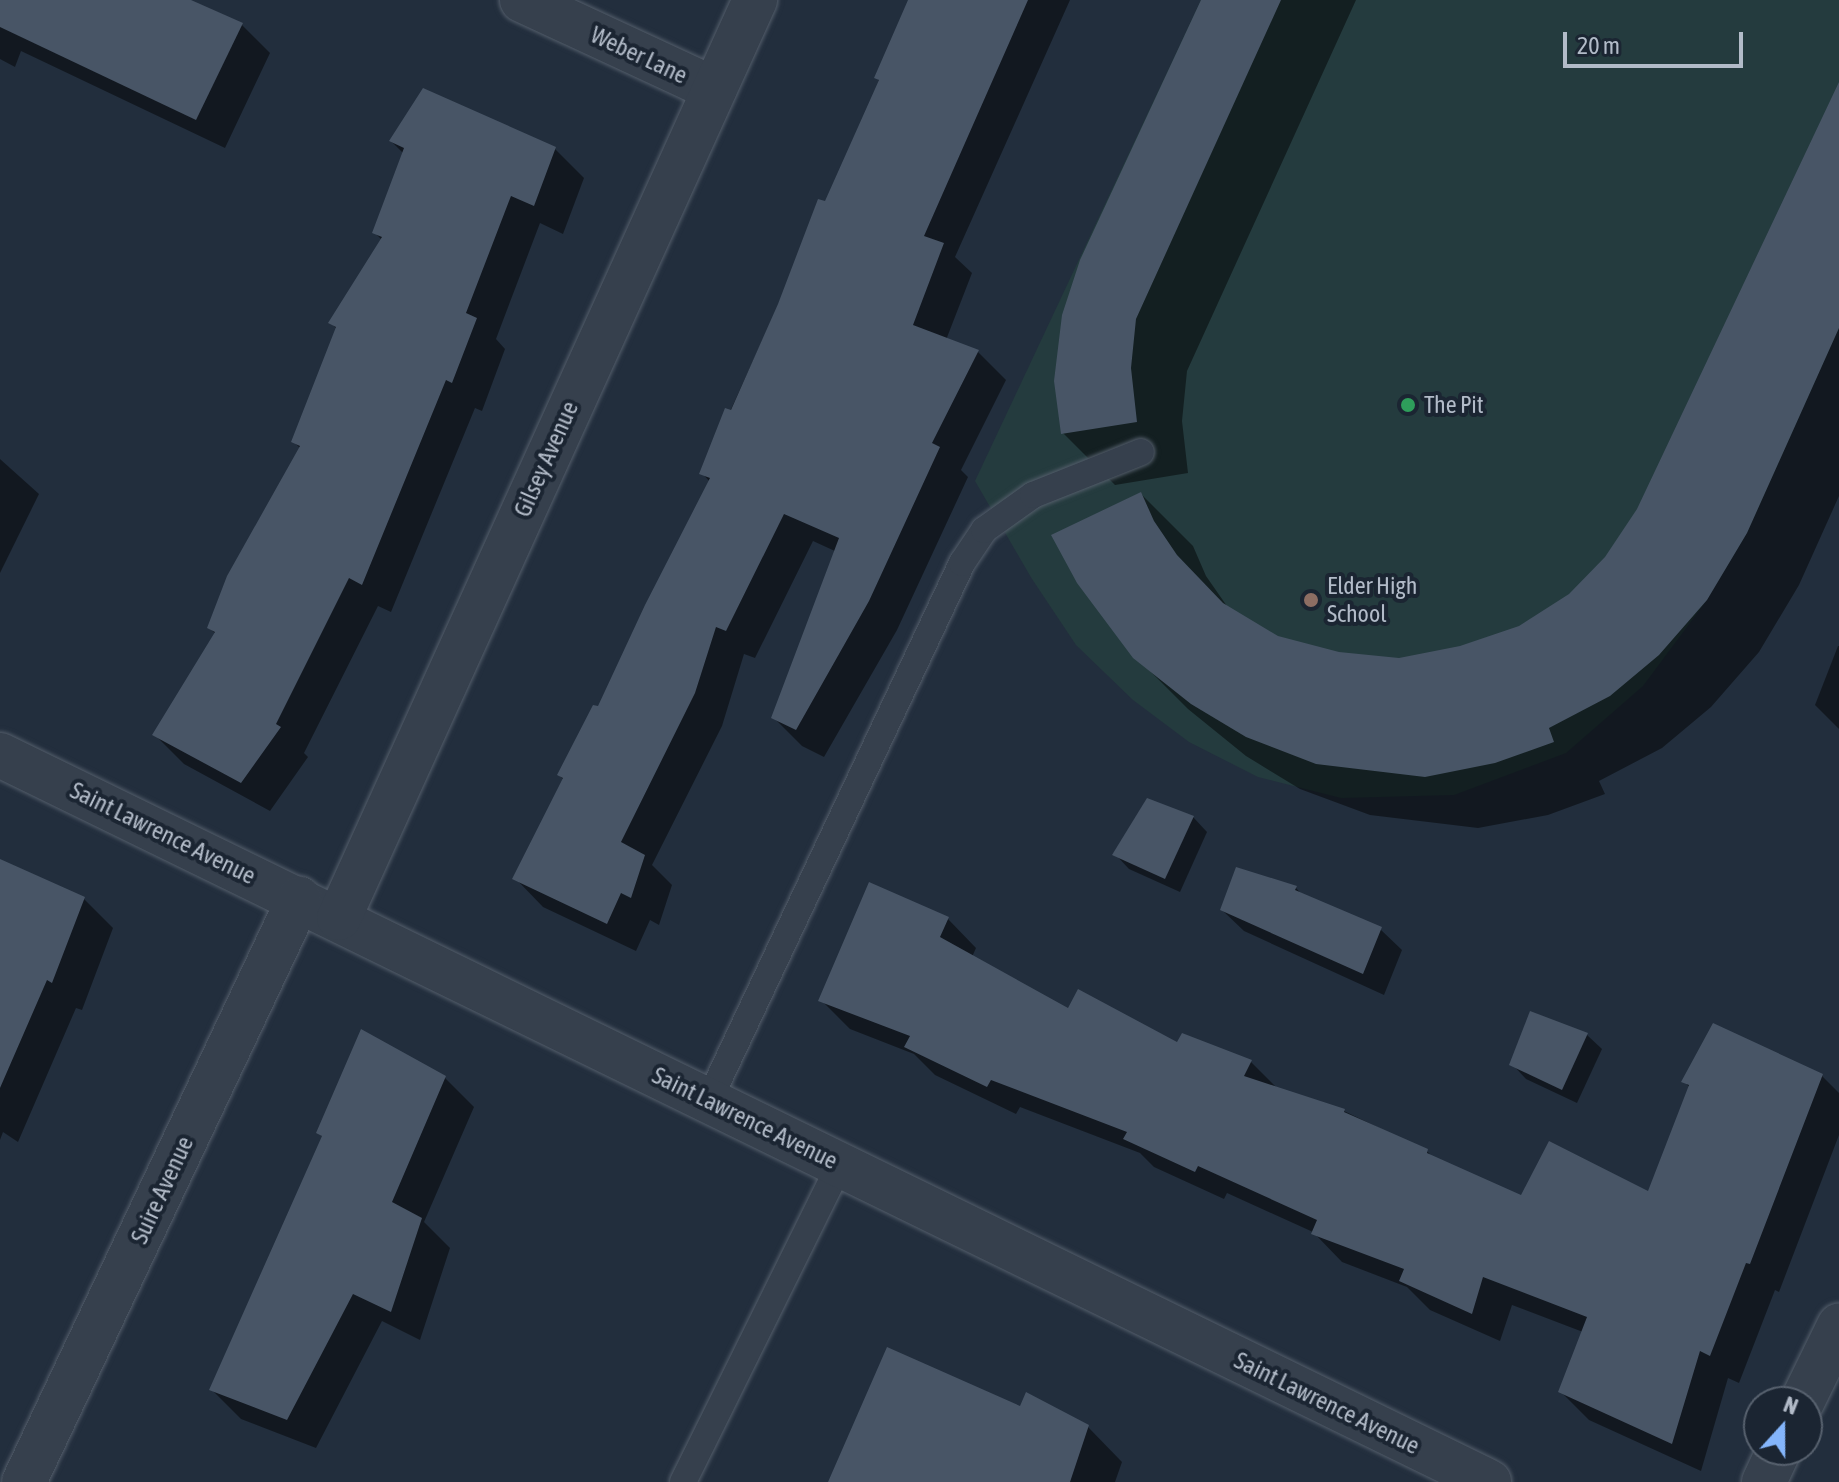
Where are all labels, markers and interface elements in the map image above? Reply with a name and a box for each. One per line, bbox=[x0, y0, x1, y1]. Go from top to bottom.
scale bar bbox=[1567, 16, 1747, 66]
street label: Weber Lane bbox=[586, 20, 692, 90]
text: 20 m bbox=[1577, 32, 1620, 59]
place label: The Pit bbox=[1424, 391, 1484, 419]
marker: The Pit bbox=[1399, 396, 1417, 414]
street label: Gilsey Avenue bbox=[508, 397, 584, 521]
place label: Elder High School bbox=[1327, 572, 1417, 628]
marker: Elder High School bbox=[1302, 591, 1320, 609]
street label: Saint Lawrence Avenue bbox=[66, 776, 260, 890]
street label: Saint Lawrence Avenue bbox=[648, 1061, 842, 1175]
street label: Suire Avenue bbox=[125, 1132, 199, 1248]
street label: Saint Lawrence Avenue bbox=[1230, 1346, 1424, 1460]
north arrow bbox=[1743, 1386, 1823, 1466]
text: N bbox=[1780, 1391, 1802, 1420]

